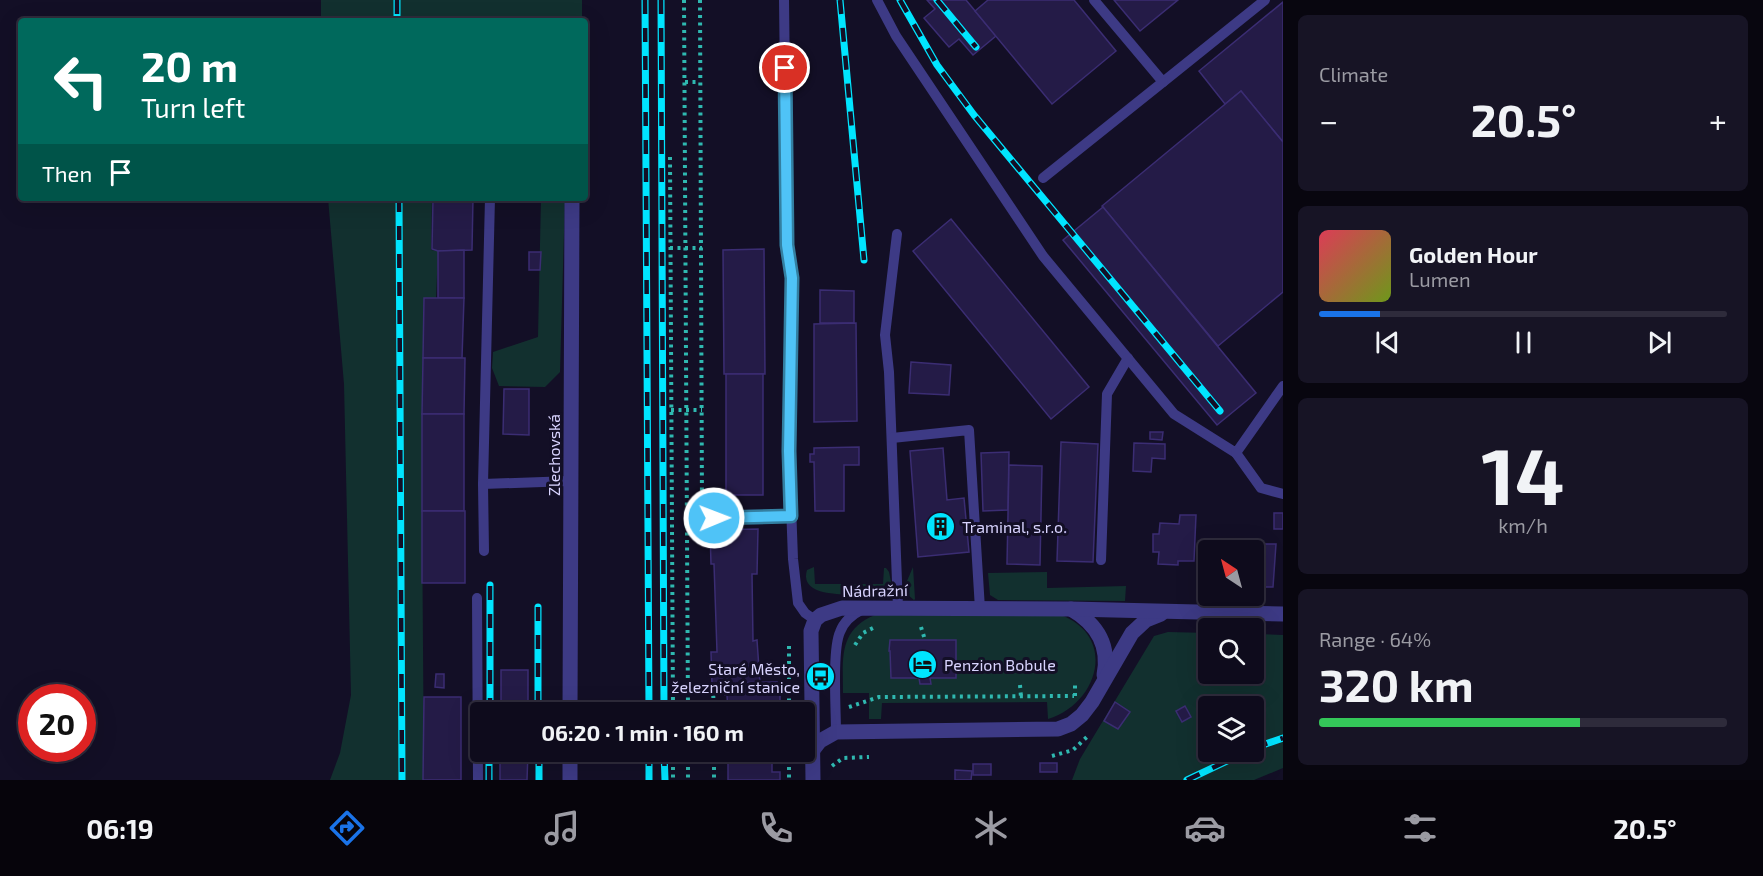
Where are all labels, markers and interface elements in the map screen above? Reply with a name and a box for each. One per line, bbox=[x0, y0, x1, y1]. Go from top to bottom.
text: 20 m bbox=[141, 40, 238, 90]
icon: left bbox=[42, 42, 120, 120]
pin bbox=[759, 42, 810, 93]
icon: arrive bbox=[768, 51, 801, 84]
text: Climate bbox=[1319, 62, 1388, 86]
text: Turn left bbox=[141, 91, 245, 123]
text: 20.5° bbox=[1471, 92, 1576, 146]
text: − bbox=[1319, 100, 1338, 140]
text: + bbox=[1709, 100, 1727, 140]
icon: arrive bbox=[104, 156, 137, 189]
text: Then bbox=[42, 160, 92, 186]
text: Golden Hour bbox=[1409, 241, 1538, 267]
text: Lumen bbox=[1409, 267, 1471, 291]
icon: previous bbox=[1371, 326, 1404, 359]
icon: pause bbox=[1507, 326, 1540, 359]
icon: next bbox=[1643, 326, 1676, 359]
street label: Zlechovská bbox=[544, 414, 563, 496]
text: 14 bbox=[1481, 427, 1565, 521]
position arrow bbox=[682, 486, 746, 550]
building icon: Traminal, s.r.o. bbox=[925, 510, 957, 542]
text: km/h bbox=[1498, 513, 1548, 537]
place label: Traminal, s.r.o. bbox=[962, 517, 1067, 536]
north arrow bbox=[1198, 540, 1264, 606]
map controls bbox=[1198, 540, 1264, 762]
street label: Nádražní bbox=[842, 580, 909, 600]
button: search bbox=[1198, 618, 1264, 684]
text: Range · 64% bbox=[1319, 627, 1431, 651]
hotel icon: Penzion Bobule bbox=[907, 648, 939, 680]
place label: Penzion Bobule bbox=[944, 655, 1056, 674]
text: 320 km bbox=[1319, 657, 1474, 711]
place label: Staré Město, železniční stanice bbox=[671, 659, 800, 696]
bus stop icon: Staré Město, železniční stanice bbox=[805, 661, 837, 693]
speed limit sign: 20 bbox=[18, 684, 96, 762]
button: layers bbox=[1198, 696, 1264, 762]
text: 06:20 · 1 min · 160 m bbox=[541, 719, 744, 745]
icon: directions bbox=[326, 807, 368, 849]
icon: music bbox=[541, 807, 583, 849]
icon: phone bbox=[755, 807, 797, 849]
icon: climate bbox=[970, 807, 1012, 849]
icon: car bbox=[1184, 807, 1226, 849]
icon: filters bbox=[1399, 807, 1441, 849]
text: 06:19 bbox=[86, 812, 154, 844]
text: 20.5° bbox=[1613, 812, 1677, 844]

